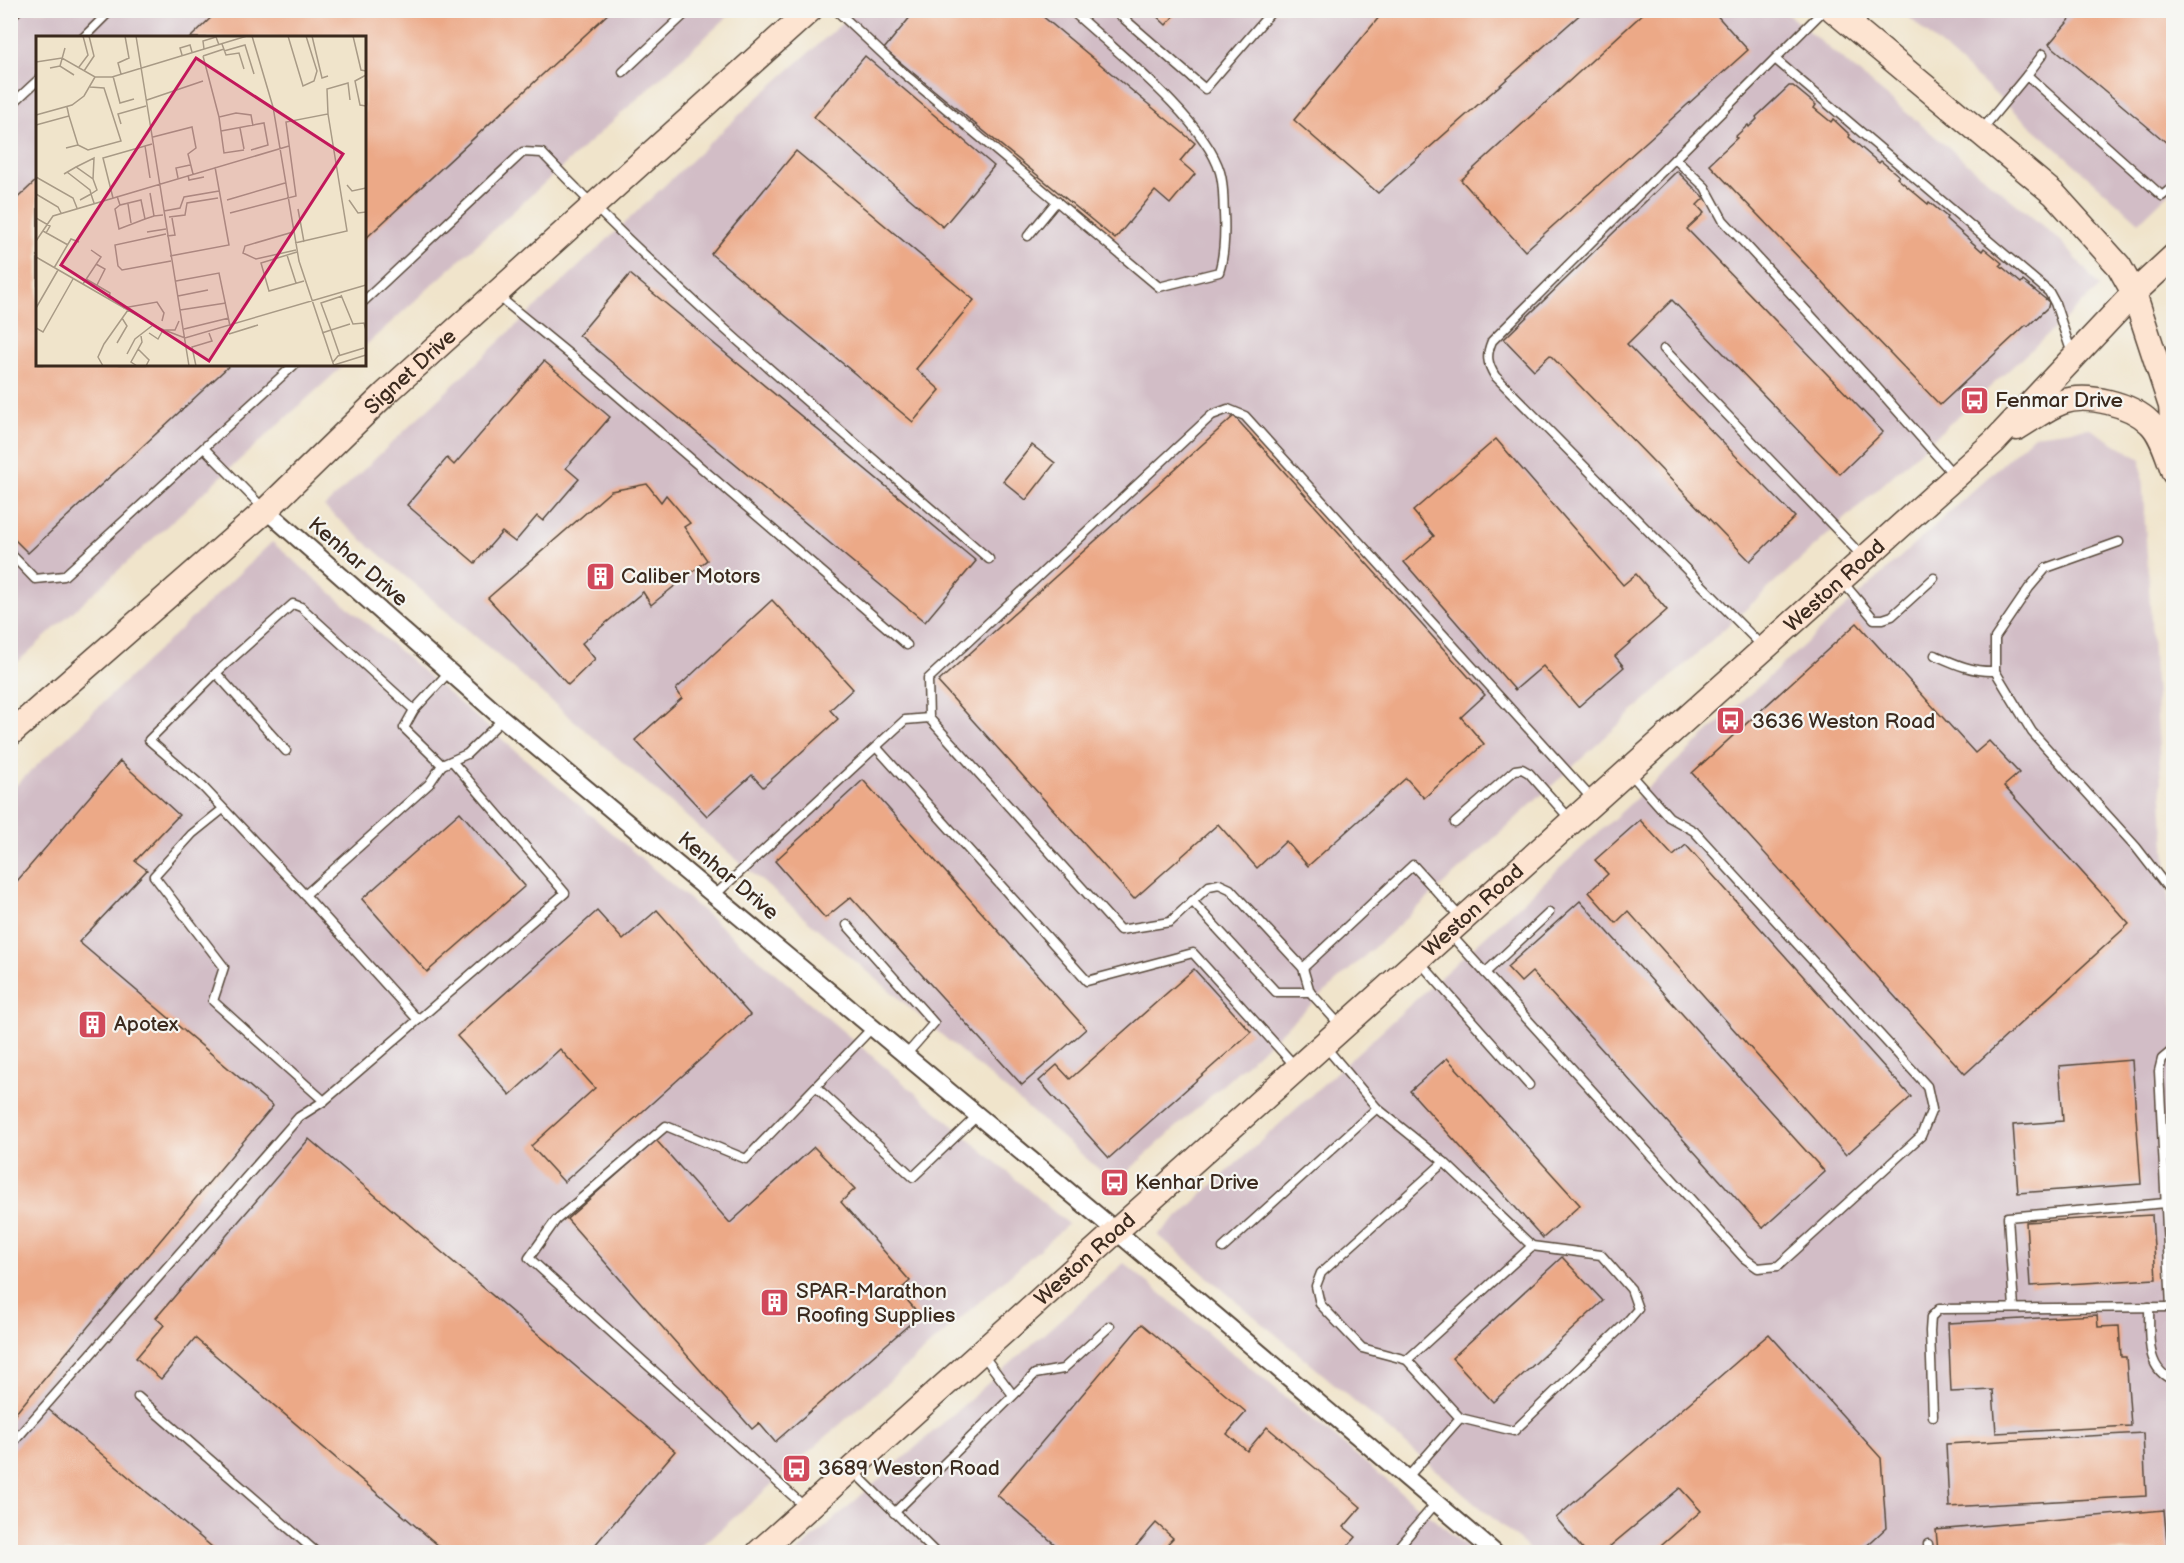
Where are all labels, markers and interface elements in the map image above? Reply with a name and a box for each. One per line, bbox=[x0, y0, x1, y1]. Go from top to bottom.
inset map bbox=[36, 36, 366, 366]
street label: Signet Drive bbox=[359, 323, 461, 420]
bus stop icon: Fenmar Drive bbox=[1958, 384, 1990, 416]
place label: Fenmar Drive bbox=[1995, 388, 2123, 413]
street label: Kenhar Drive bbox=[303, 512, 413, 612]
street label: Weston Road bbox=[1779, 534, 1890, 637]
building icon: Caliber Motors bbox=[584, 560, 616, 592]
place label: Caliber Motors bbox=[621, 564, 760, 589]
bus stop icon: 3636 Weston Road bbox=[1715, 705, 1747, 737]
place label: 3636 Weston Road bbox=[1752, 709, 1935, 734]
street label: Kenhar Drive bbox=[673, 827, 783, 925]
street label: Weston Road bbox=[1417, 859, 1529, 962]
building icon: Apotex bbox=[77, 1008, 109, 1040]
place label: Apotex bbox=[114, 1012, 179, 1037]
bus stop icon: Kenhar Drive bbox=[1098, 1166, 1130, 1198]
place label: Kenhar Drive bbox=[1135, 1170, 1259, 1195]
street label: Weston Road bbox=[1029, 1207, 1140, 1311]
place label: SPAR-Marathon Roofing Supplies bbox=[796, 1279, 955, 1328]
building icon: SPAR-Marathon Roofing Supplies bbox=[759, 1287, 791, 1319]
bus stop icon: 3689 Weston Road bbox=[781, 1452, 813, 1484]
place label: 3689 Weston Road bbox=[818, 1456, 1000, 1481]

